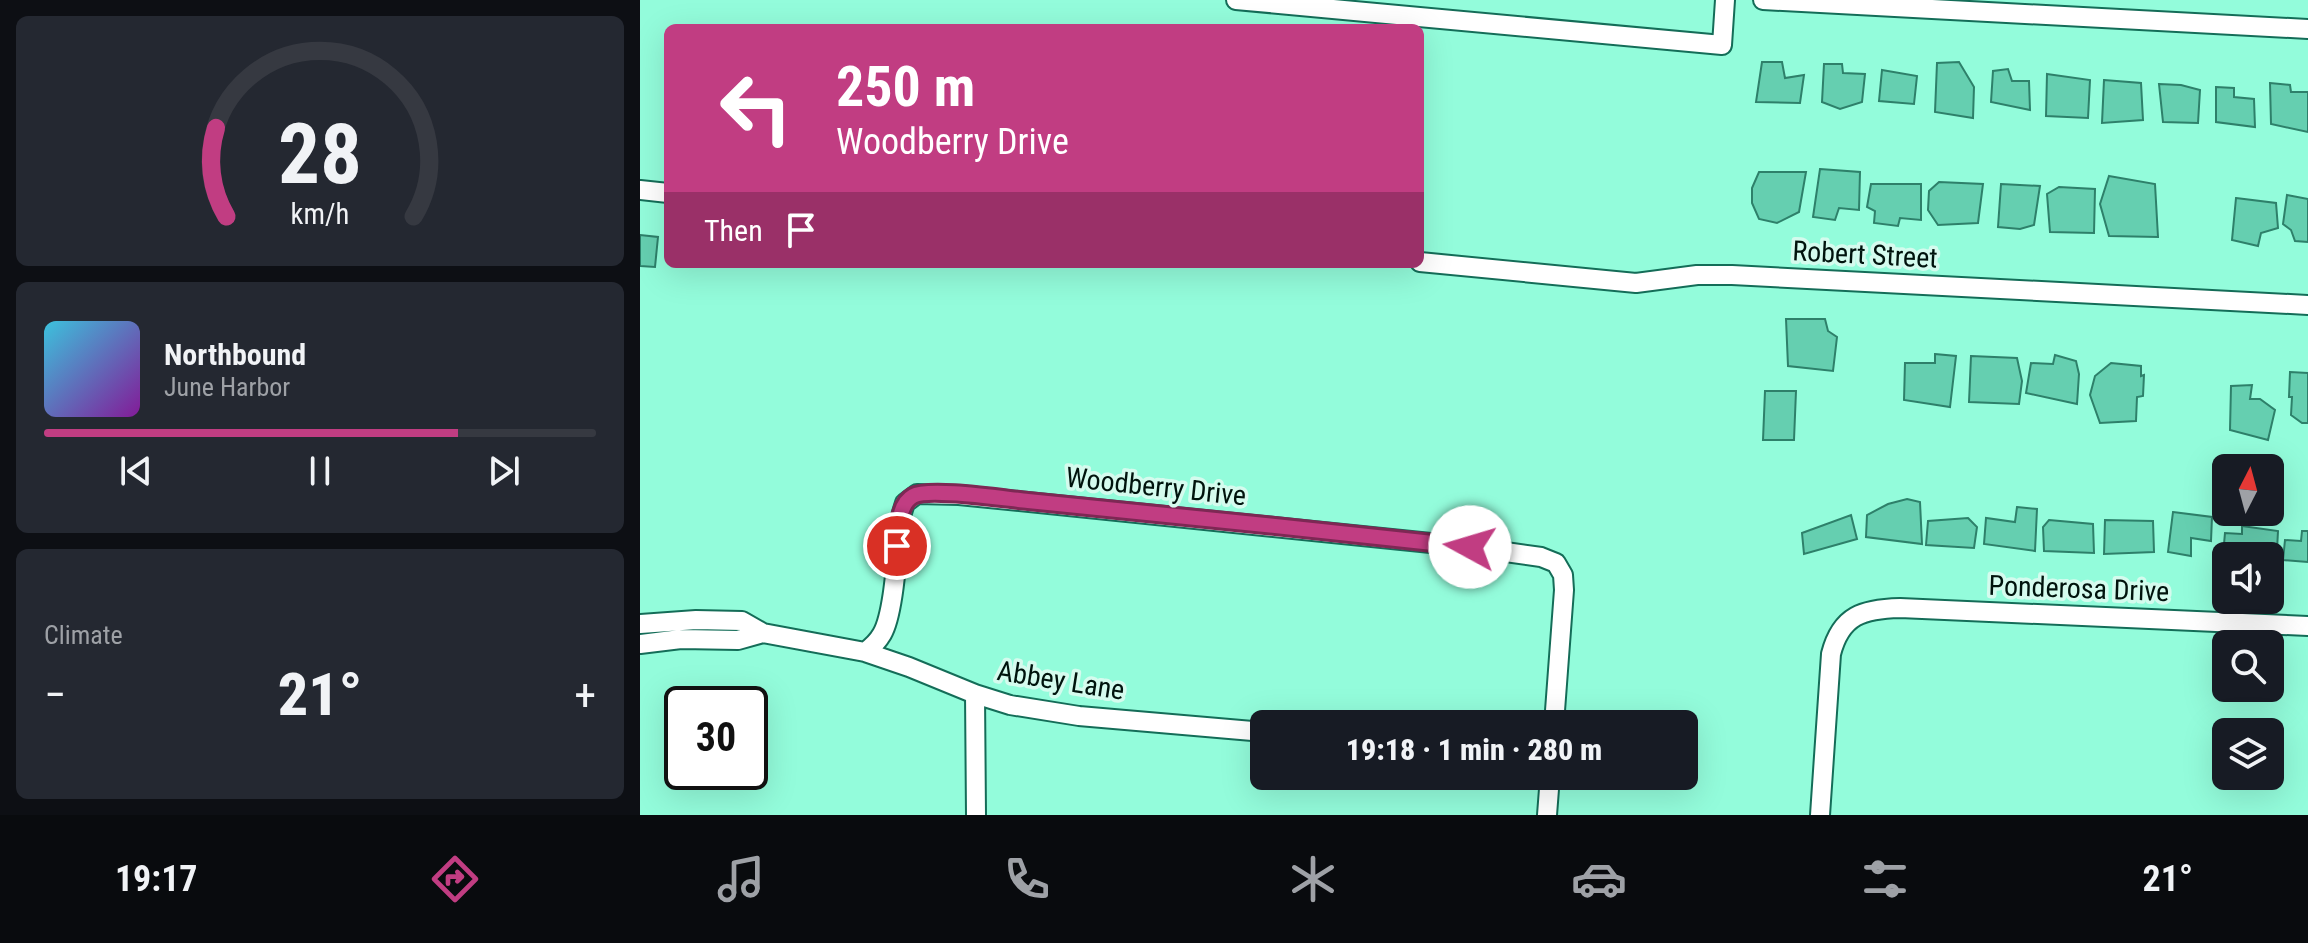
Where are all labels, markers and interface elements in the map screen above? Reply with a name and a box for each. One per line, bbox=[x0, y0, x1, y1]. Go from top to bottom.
text: 250 m bbox=[836, 54, 975, 120]
icon: left bbox=[704, 56, 808, 160]
text: 28 bbox=[278, 106, 362, 203]
text: Woodberry Drive bbox=[836, 121, 1069, 163]
text: km/h bbox=[291, 197, 349, 231]
icon: arrive bbox=[779, 208, 823, 252]
text: Then bbox=[704, 213, 763, 248]
street label: Robert Street bbox=[1792, 234, 1938, 275]
text: Northbound bbox=[164, 337, 306, 372]
text: June Harbor bbox=[164, 372, 290, 402]
icon: previous bbox=[114, 449, 158, 493]
icon: pause bbox=[298, 449, 342, 493]
icon: next bbox=[482, 449, 526, 493]
north arrow bbox=[2212, 454, 2284, 526]
map controls bbox=[2212, 454, 2284, 790]
street label: Woodberry Drive bbox=[1064, 461, 1248, 512]
position arrow bbox=[1428, 505, 1512, 589]
pin bbox=[863, 512, 931, 580]
icon: arrive bbox=[875, 524, 919, 568]
button: sound bbox=[2212, 542, 2284, 614]
street label: Ponderosa Drive bbox=[1988, 569, 2170, 608]
text: Climate bbox=[44, 620, 123, 650]
button: search bbox=[2212, 630, 2284, 702]
street label: Abbey Lane bbox=[995, 654, 1127, 707]
text: 21° bbox=[278, 659, 362, 730]
text: − bbox=[44, 669, 66, 721]
text: + bbox=[574, 669, 596, 721]
speed limit sign: 30 bbox=[664, 686, 768, 790]
button: layers bbox=[2212, 718, 2284, 790]
text: 19:18 · 1 min · 280 m bbox=[1346, 732, 1602, 767]
icon: directions bbox=[427, 851, 483, 907]
icon: music bbox=[713, 851, 769, 907]
icon: phone bbox=[999, 851, 1055, 907]
icon: climate bbox=[1285, 851, 1341, 907]
icon: car bbox=[1571, 851, 1627, 907]
icon: filters bbox=[1857, 851, 1913, 907]
text: 19:17 bbox=[115, 858, 198, 900]
text: 21° bbox=[2143, 858, 2193, 900]

